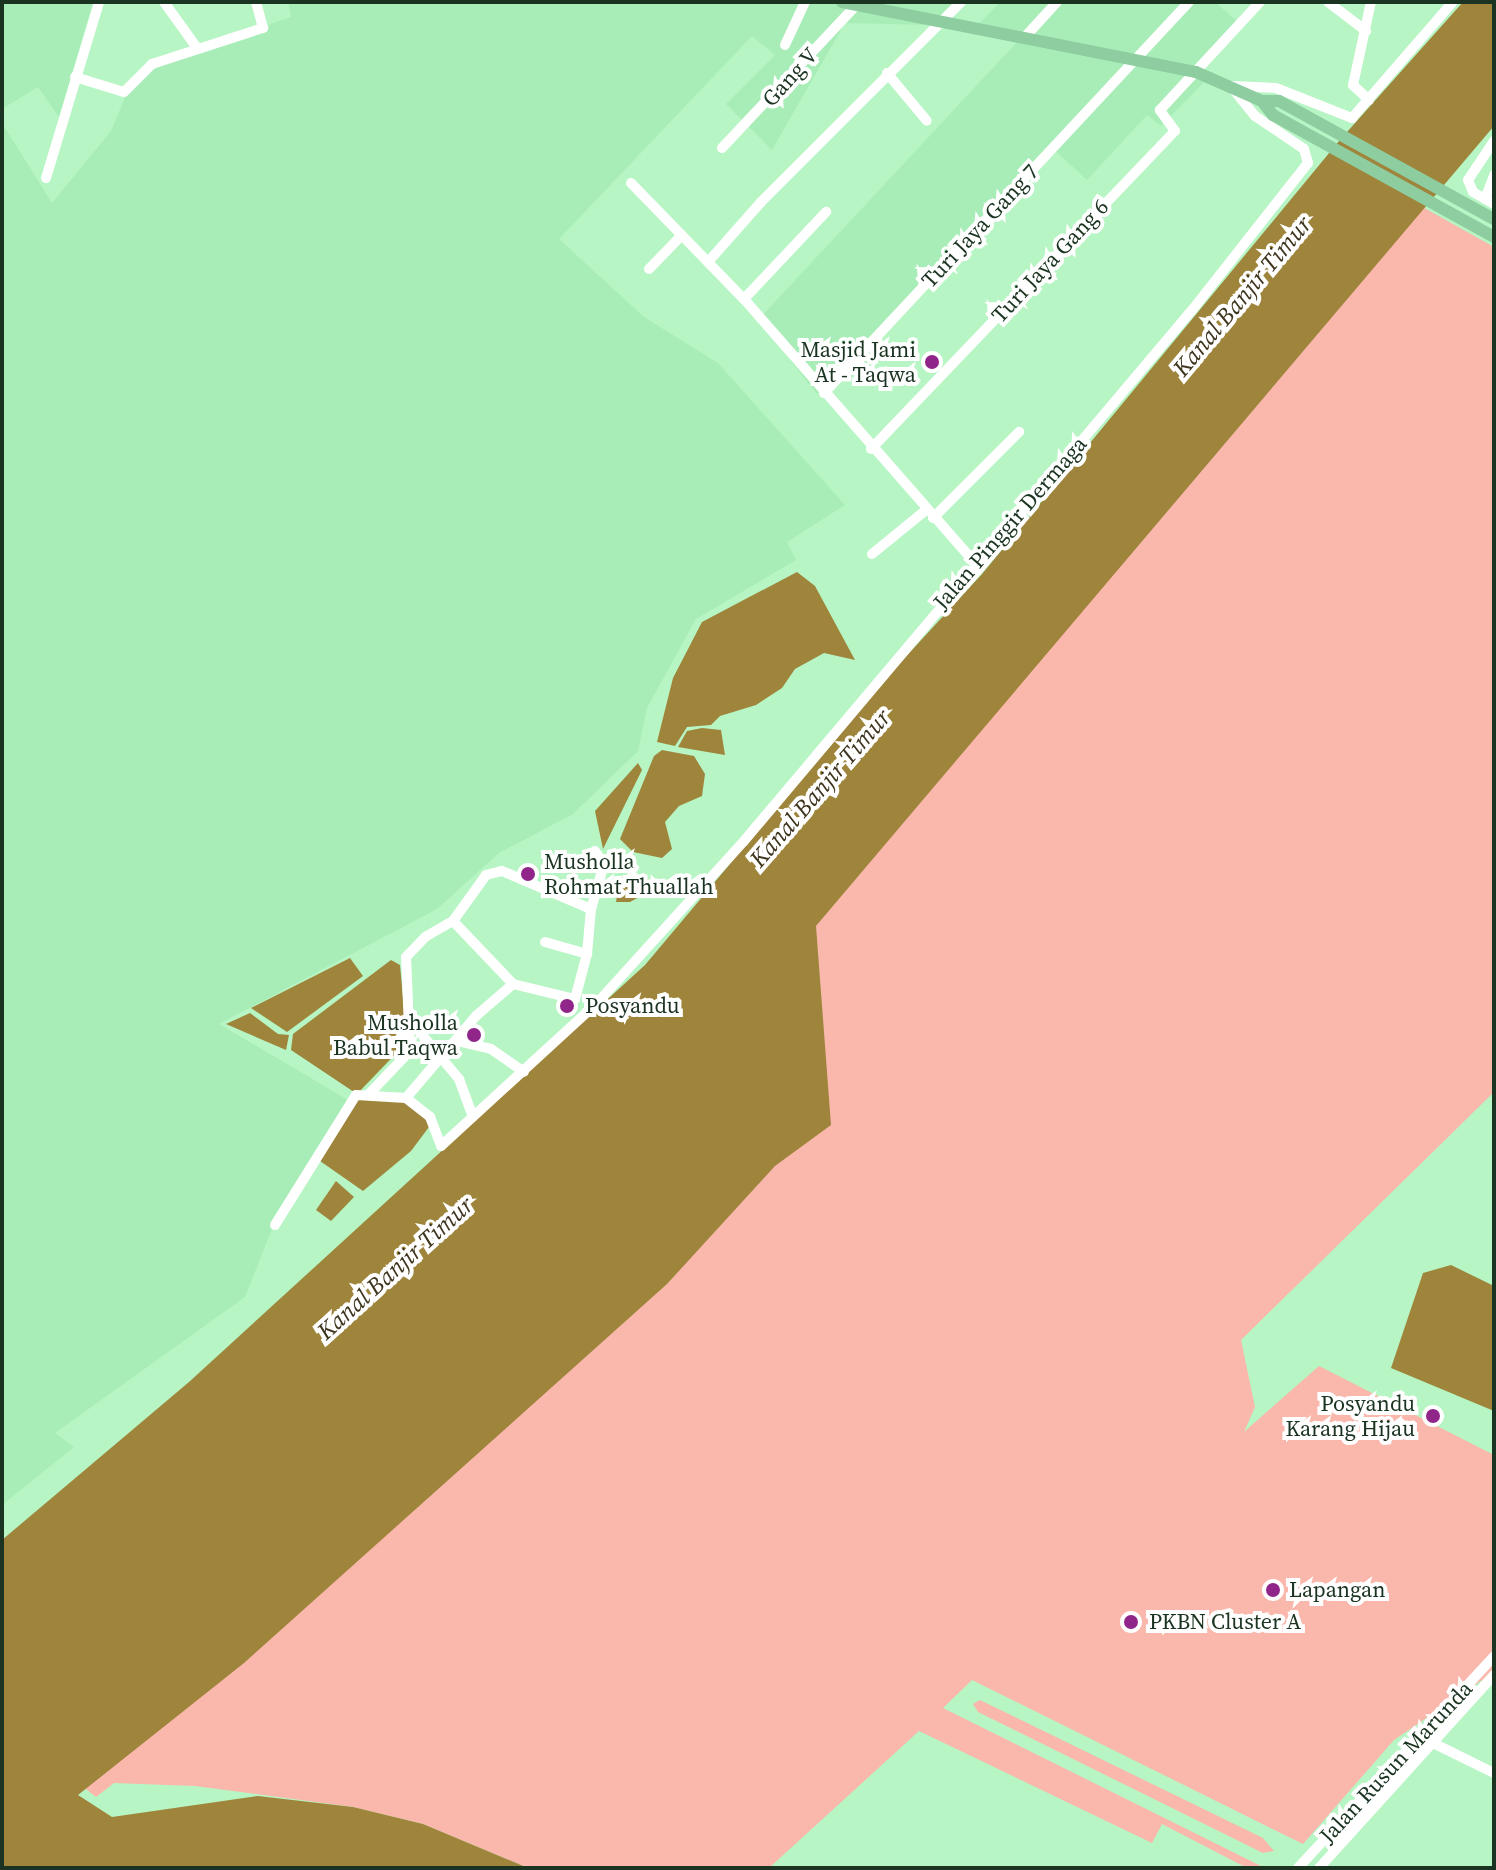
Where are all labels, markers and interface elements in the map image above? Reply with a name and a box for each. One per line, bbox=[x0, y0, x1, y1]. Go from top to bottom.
street label: Gang V bbox=[757, 42, 823, 112]
street label: Turi Jaya Gang 7 bbox=[916, 159, 1044, 293]
street label: Turi Jaya Gang 6 bbox=[986, 194, 1114, 328]
water label: Kanal Banjir Timur bbox=[1167, 210, 1317, 382]
place label: Masjid Jami At - Taqwa bbox=[800, 336, 916, 388]
marker: Masjid Jami At - Taqwa bbox=[923, 353, 941, 371]
street label: Jalan Pinggir Dermaga bbox=[928, 431, 1092, 615]
water label: Kanal Banjir Timur bbox=[744, 703, 896, 873]
place label: Musholla Rohmat Thuallah bbox=[544, 848, 714, 900]
marker: Musholla Rohmat Thuallah bbox=[519, 865, 537, 883]
place label: Posyandu bbox=[585, 993, 680, 1019]
marker: Posyandu bbox=[556, 995, 578, 1017]
place label: Musholla Babul Taqwa bbox=[332, 1009, 458, 1060]
marker: Musholla Babul Taqwa bbox=[465, 1026, 483, 1044]
water label: Kanal Banjir Timur bbox=[311, 1190, 479, 1346]
place label: Posyandu Karang Hijau bbox=[1285, 1390, 1415, 1442]
marker: Posyandu Karang Hijau bbox=[1422, 1405, 1444, 1427]
place label: Lapangan bbox=[1289, 1577, 1385, 1603]
marker: Lapangan bbox=[1264, 1581, 1282, 1599]
place label: PKBN Cluster A bbox=[1149, 1609, 1301, 1635]
marker: PKBN Cluster A bbox=[1120, 1611, 1142, 1633]
street label: Jalan Rusun Marunda bbox=[1314, 1676, 1478, 1848]

